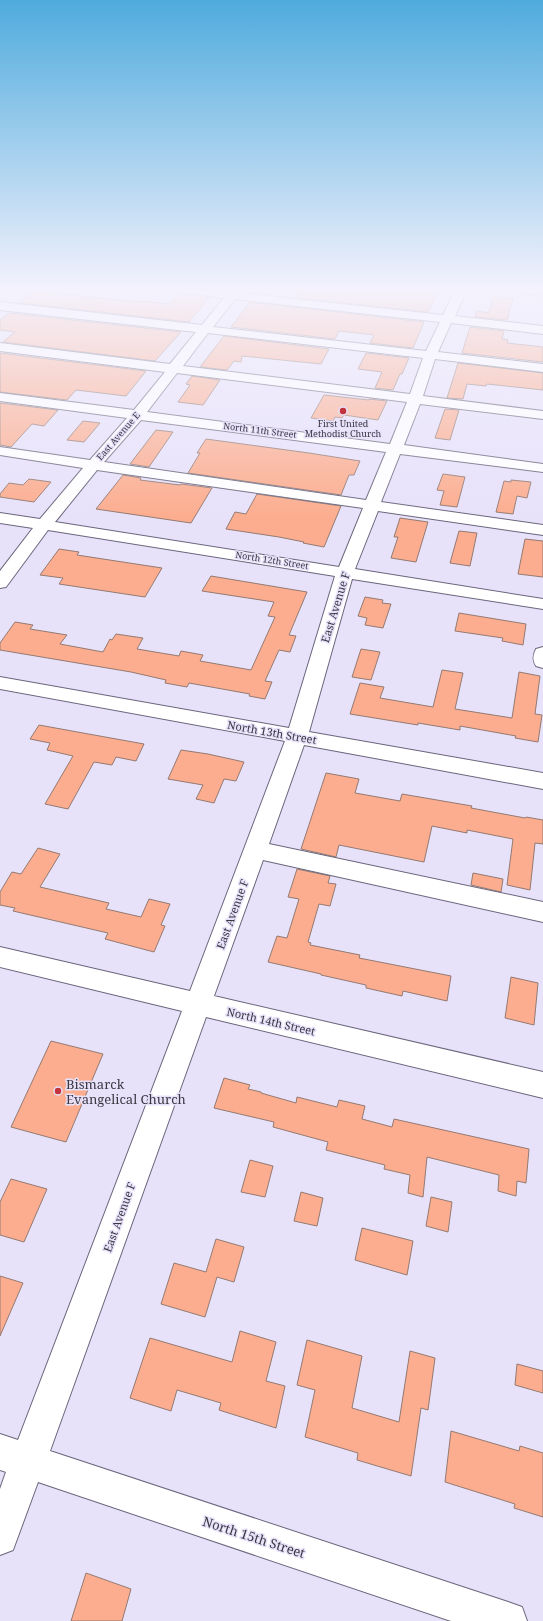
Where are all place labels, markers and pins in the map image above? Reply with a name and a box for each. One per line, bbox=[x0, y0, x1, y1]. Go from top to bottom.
marker: First United Methodist Church bbox=[338, 406, 348, 416]
place label: First United Methodist Church bbox=[305, 417, 382, 440]
place label: Bismarck Evangelical Church bbox=[66, 1075, 186, 1108]
marker: Bismarck Evangelical Church bbox=[53, 1086, 63, 1096]

